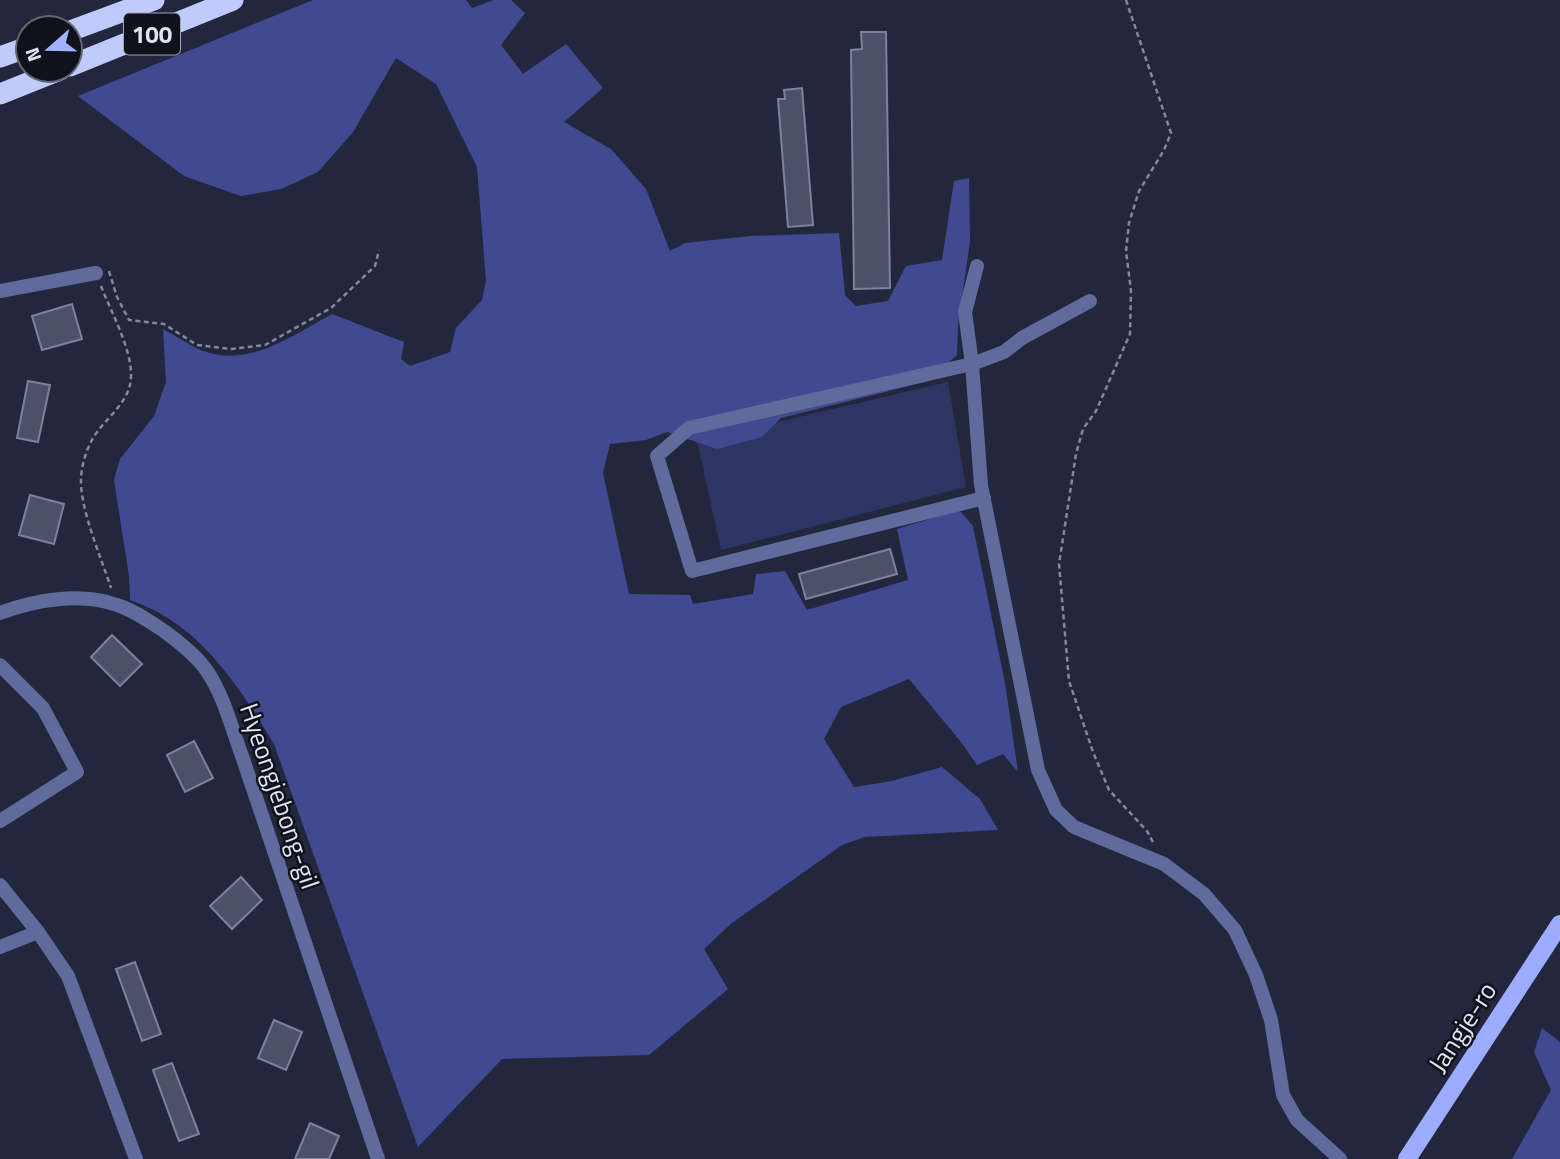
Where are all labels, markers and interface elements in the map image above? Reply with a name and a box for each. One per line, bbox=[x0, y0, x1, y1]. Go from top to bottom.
road number: 100 bbox=[124, 13, 180, 54]
north arrow bbox=[14, 14, 84, 84]
text: N bbox=[17, 44, 48, 66]
street label: Hyeongjebong-gil bbox=[230, 698, 330, 894]
street label: Jangje-ro bbox=[1418, 974, 1506, 1080]

